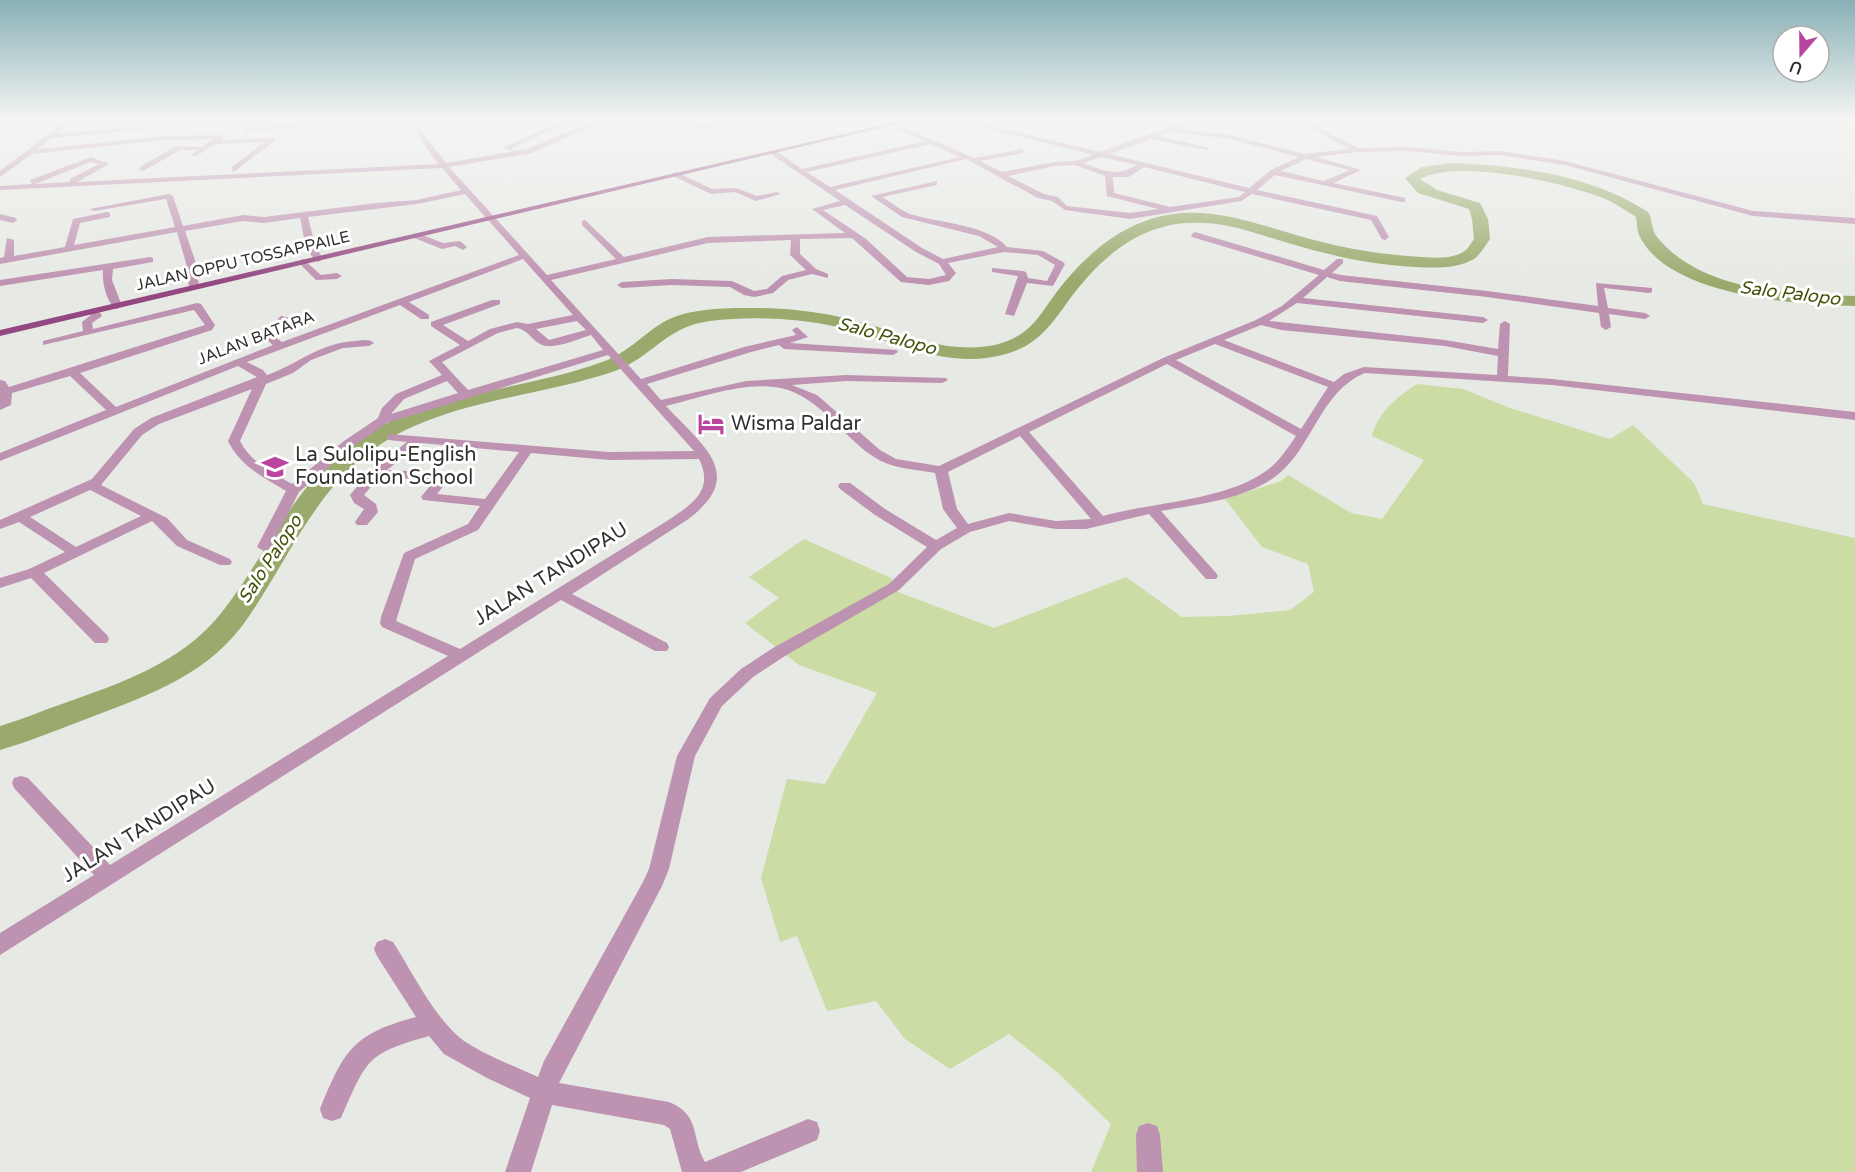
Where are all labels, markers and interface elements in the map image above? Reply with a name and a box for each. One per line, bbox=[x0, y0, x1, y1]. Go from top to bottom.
north arrow bbox=[1771, 24, 1831, 84]
text: U bbox=[1787, 56, 1805, 79]
street label: JALAN OPPU TOSSAPPAILE bbox=[134, 227, 352, 295]
water label: Salo Palopo bbox=[1739, 276, 1842, 310]
street label: JALAN BATARA bbox=[195, 307, 317, 369]
water label: Salo Palopo bbox=[835, 312, 940, 360]
hotel icon: Wisma Paldar bbox=[696, 409, 726, 439]
place label: Wisma Paldar bbox=[731, 412, 861, 436]
place label: La Sulolipu-English Foundation School bbox=[295, 443, 477, 490]
school or university icon: La Sulolipu-English Foundation School bbox=[260, 452, 290, 482]
water label: Salo Palopo bbox=[233, 510, 307, 607]
street label: JALAN TANDIPAU bbox=[470, 517, 632, 631]
street label: JALAN TANDIPAU bbox=[58, 774, 220, 888]

